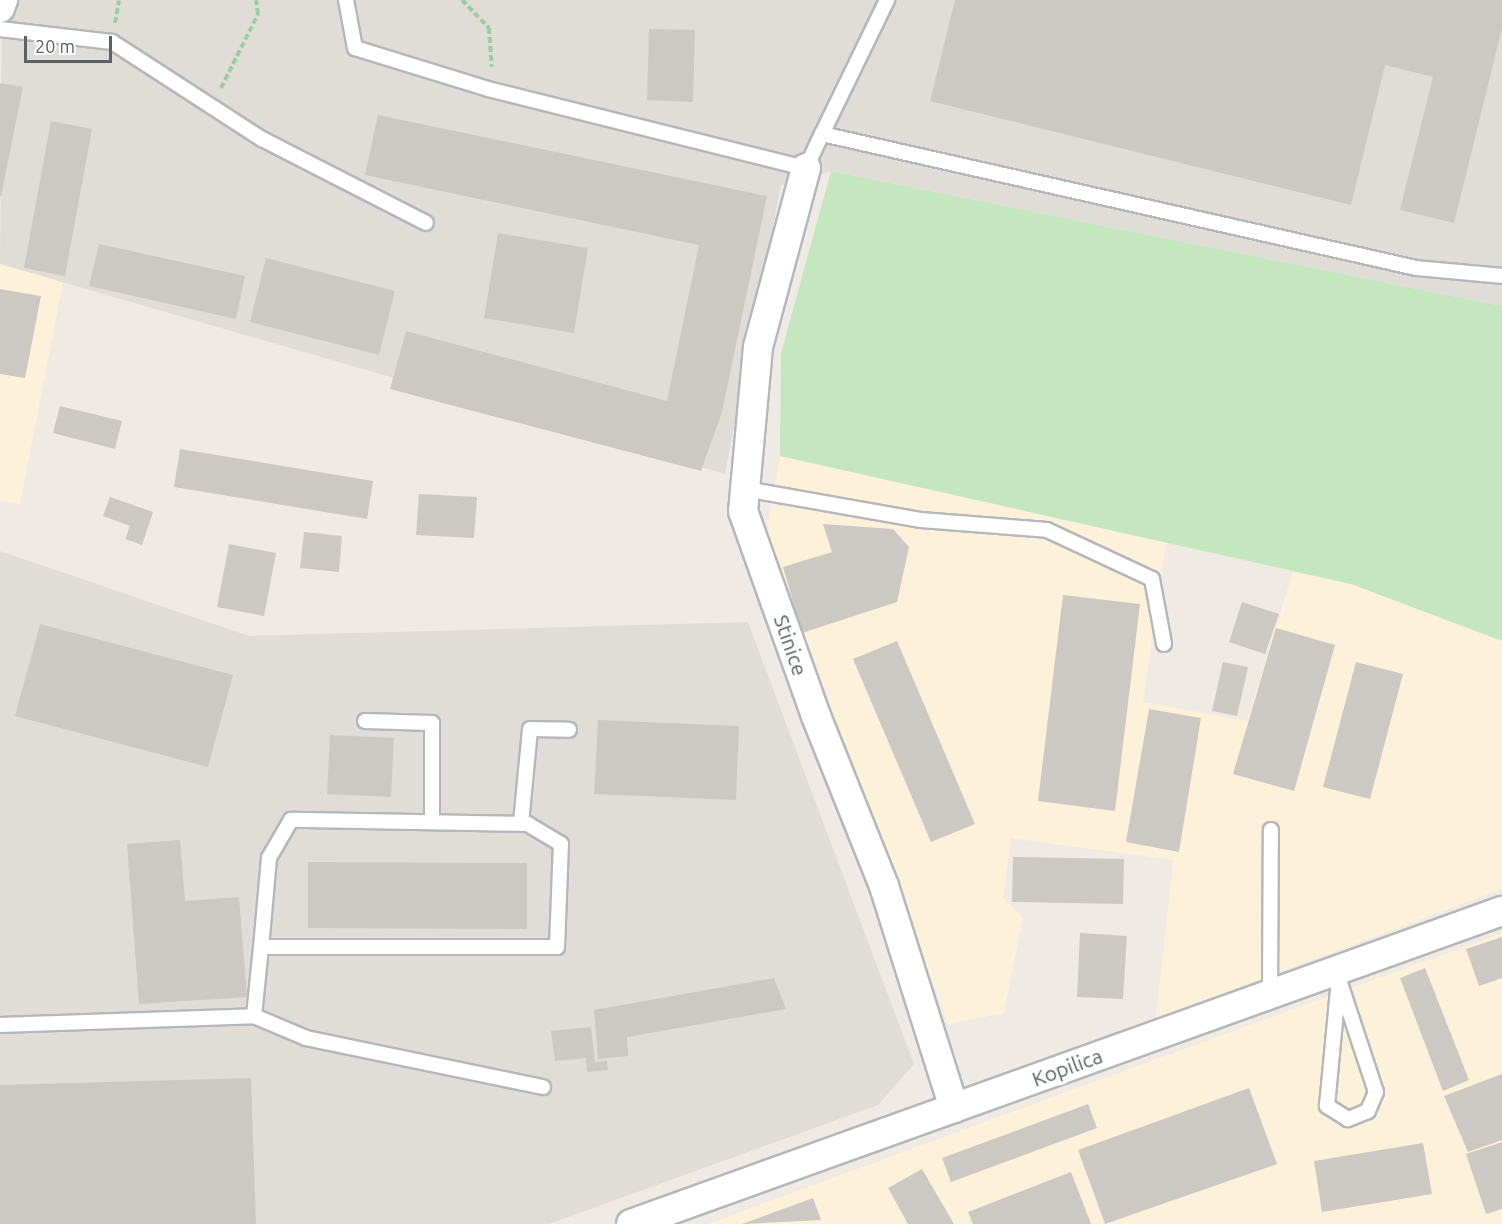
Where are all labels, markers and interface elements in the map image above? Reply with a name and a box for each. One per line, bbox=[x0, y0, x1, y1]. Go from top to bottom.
scale bar bbox=[27, 24, 116, 62]
text: 20 m bbox=[35, 36, 75, 56]
street label: Stinice bbox=[769, 611, 813, 679]
street label: Kopilica bbox=[1028, 1043, 1106, 1091]

